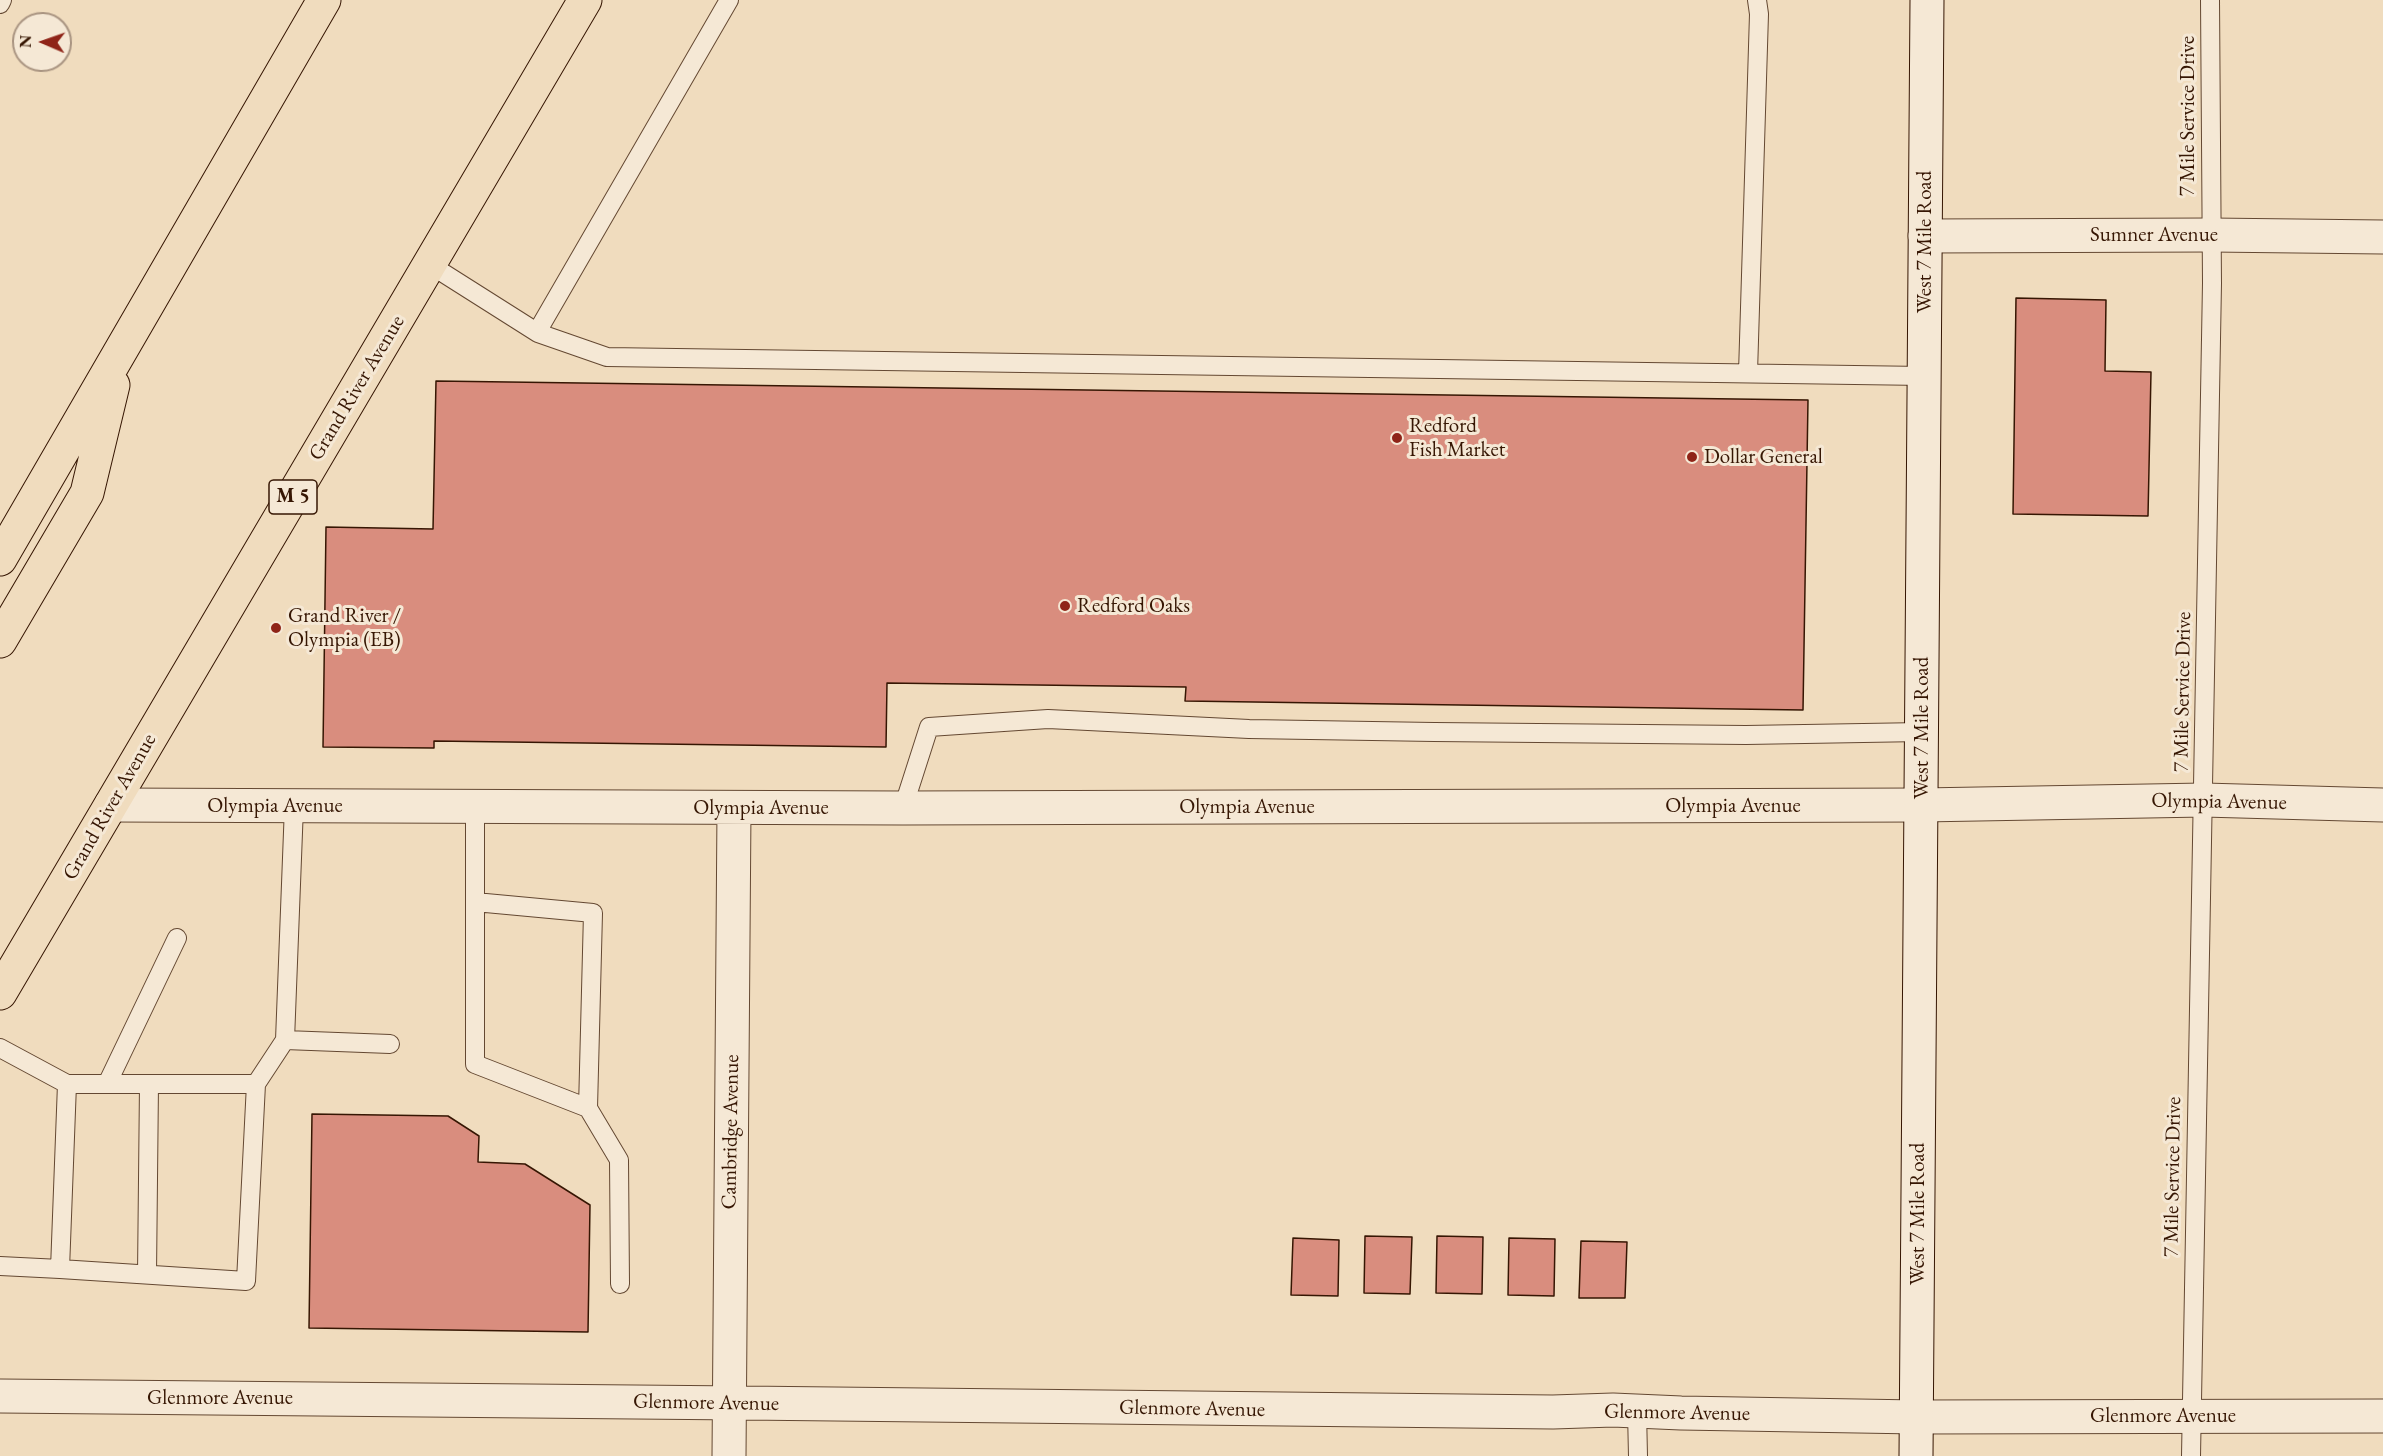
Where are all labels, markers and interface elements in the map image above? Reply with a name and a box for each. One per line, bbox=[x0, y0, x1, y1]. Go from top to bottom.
north arrow bbox=[12, 12, 72, 72]
text: N bbox=[15, 35, 36, 48]
street label: 7 Mile Service Drive bbox=[2175, 36, 2201, 196]
street label: West 7 Mile Road bbox=[1912, 171, 1938, 313]
street label: Sumner Avenue bbox=[2090, 222, 2218, 248]
street label: Grand River Avenue bbox=[304, 311, 410, 465]
place label: Redford Fish Market bbox=[1409, 413, 1505, 463]
marker: Redford Fish Market bbox=[1390, 431, 1404, 445]
place label: Dollar General bbox=[1704, 444, 1823, 470]
marker: Dollar General bbox=[1685, 450, 1699, 464]
road number: M 5 bbox=[269, 480, 317, 514]
place label: Redford Oaks bbox=[1077, 593, 1190, 619]
marker: Redford Oaks bbox=[1058, 599, 1072, 613]
place label: Grand River / Olympia (EB) bbox=[288, 603, 401, 653]
street label: 7 Mile Service Drive bbox=[2169, 612, 2197, 772]
marker: Grand River / Olympia (EB) bbox=[269, 621, 283, 635]
street label: West 7 Mile Road bbox=[1909, 657, 1935, 799]
street label: Grand River Avenue bbox=[58, 729, 162, 885]
street label: Olympia Avenue bbox=[2151, 788, 2287, 816]
street label: Olympia Avenue bbox=[207, 793, 343, 819]
street label: Olympia Avenue bbox=[1665, 793, 1801, 819]
street label: Olympia Avenue bbox=[1179, 794, 1315, 820]
street label: Olympia Avenue bbox=[693, 795, 829, 821]
street label: Cambridge Avenue bbox=[717, 1054, 745, 1210]
street label: 7 Mile Service Drive bbox=[2159, 1097, 2187, 1257]
street label: West 7 Mile Road bbox=[1905, 1143, 1931, 1285]
street label: Glenmore Avenue bbox=[147, 1385, 293, 1411]
street label: Glenmore Avenue bbox=[633, 1389, 779, 1417]
street label: Glenmore Avenue bbox=[1119, 1395, 1265, 1423]
street label: Glenmore Avenue bbox=[1604, 1399, 1750, 1427]
street label: Glenmore Avenue bbox=[2090, 1403, 2236, 1429]

